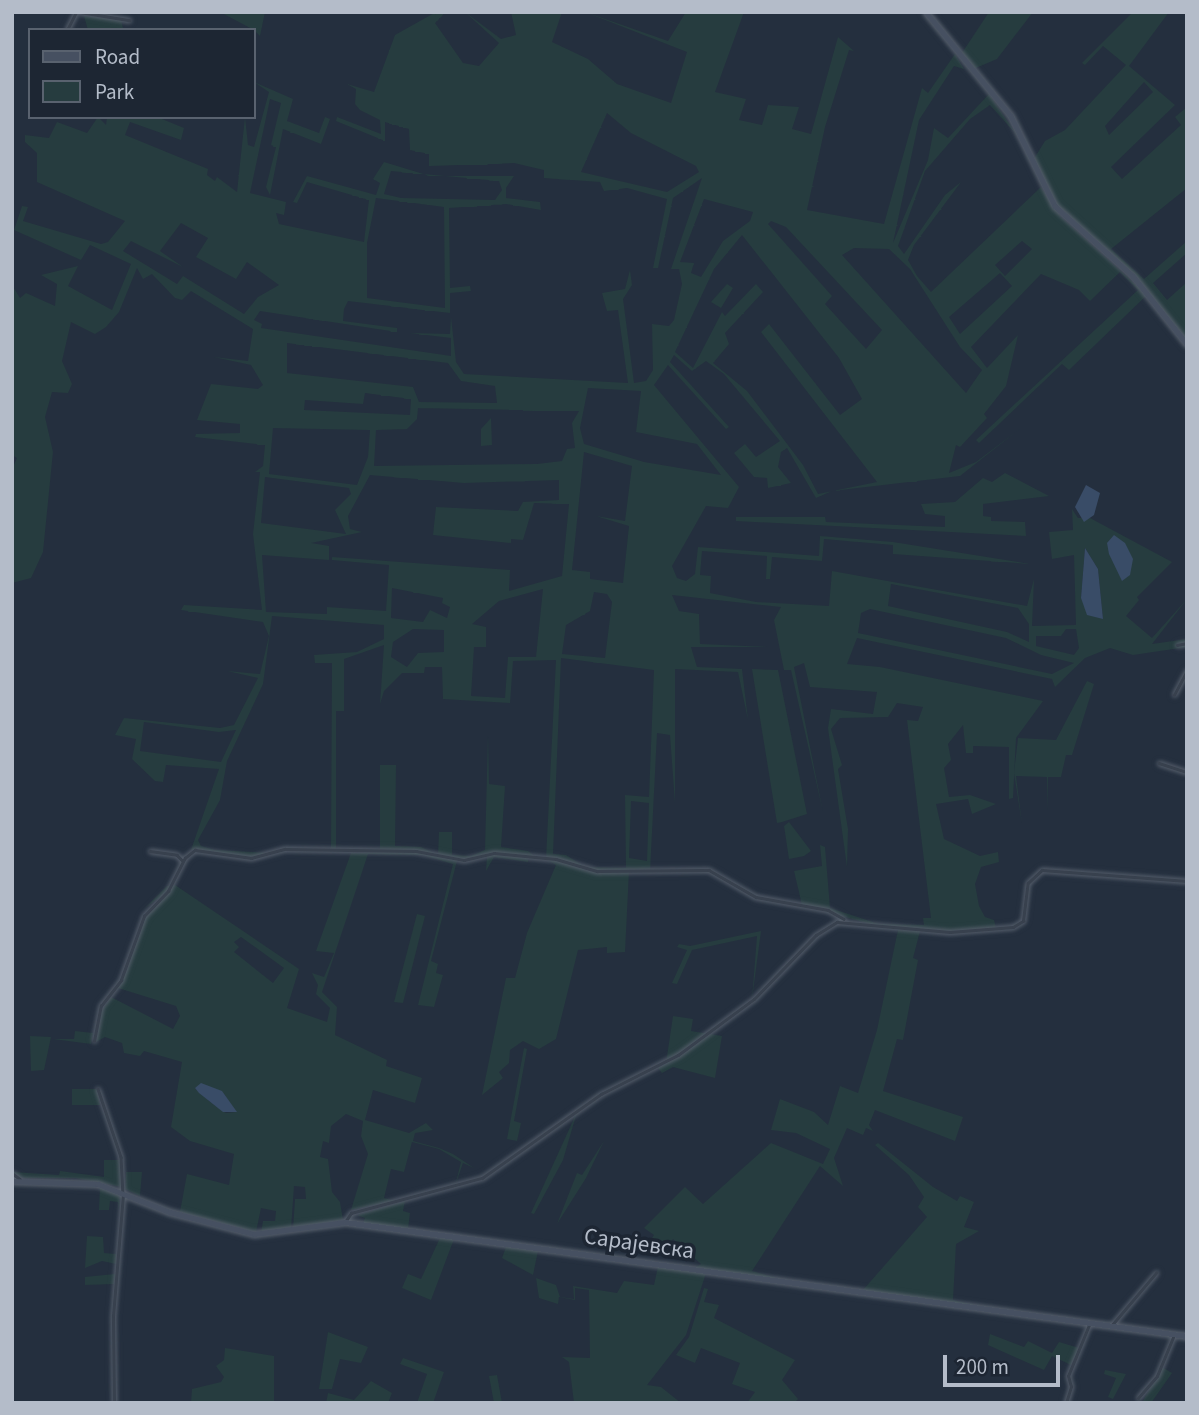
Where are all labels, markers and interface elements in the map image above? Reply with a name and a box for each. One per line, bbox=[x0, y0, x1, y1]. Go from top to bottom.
legend bbox=[28, 28, 256, 119]
text: Road bbox=[95, 42, 140, 72]
text: Park bbox=[95, 77, 134, 107]
street label: Сарајевска bbox=[582, 1223, 696, 1265]
scale bar bbox=[947, 1342, 1064, 1386]
text: 200 m bbox=[956, 1352, 1009, 1382]

